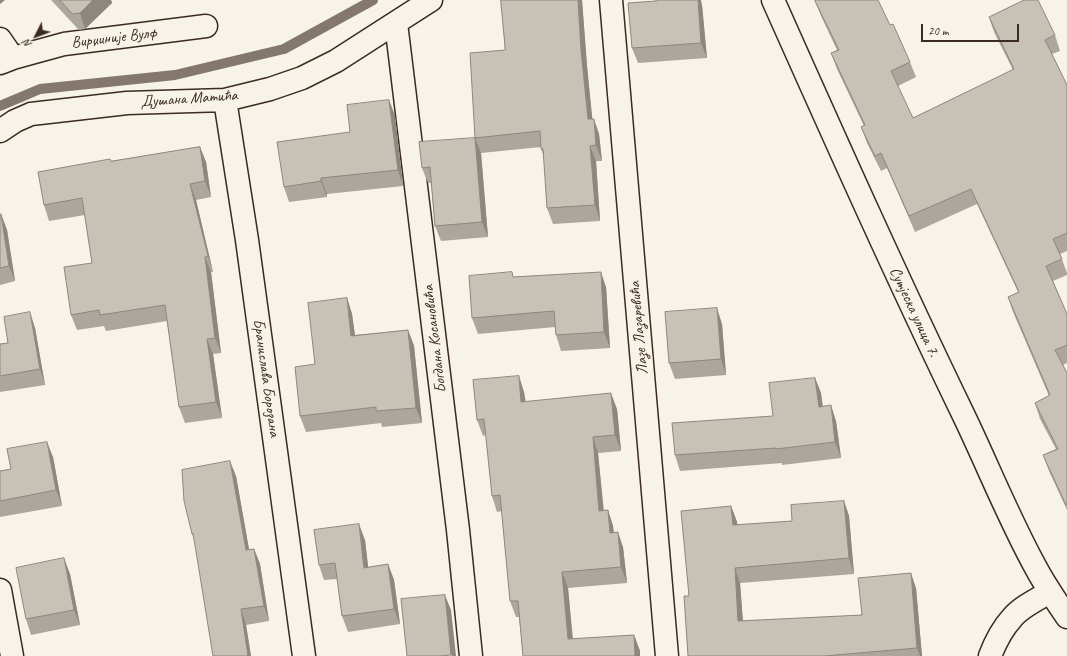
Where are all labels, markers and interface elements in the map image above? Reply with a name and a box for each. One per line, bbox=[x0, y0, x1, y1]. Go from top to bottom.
north arrow bbox=[16, 16, 56, 56]
scale bar bbox=[923, 16, 1021, 42]
street label: Вирџиније Вулф bbox=[70, 23, 158, 53]
text: 20 m bbox=[928, 23, 948, 39]
text: N bbox=[20, 37, 35, 51]
street label: Душана Матића bbox=[140, 86, 238, 112]
street label: Сутјеска улица 7. bbox=[885, 264, 943, 360]
street label: Лазе Лазаревића bbox=[625, 281, 653, 375]
street label: Богдана Косановића bbox=[419, 284, 451, 394]
street label: Бранислава Борозана bbox=[248, 318, 284, 438]

